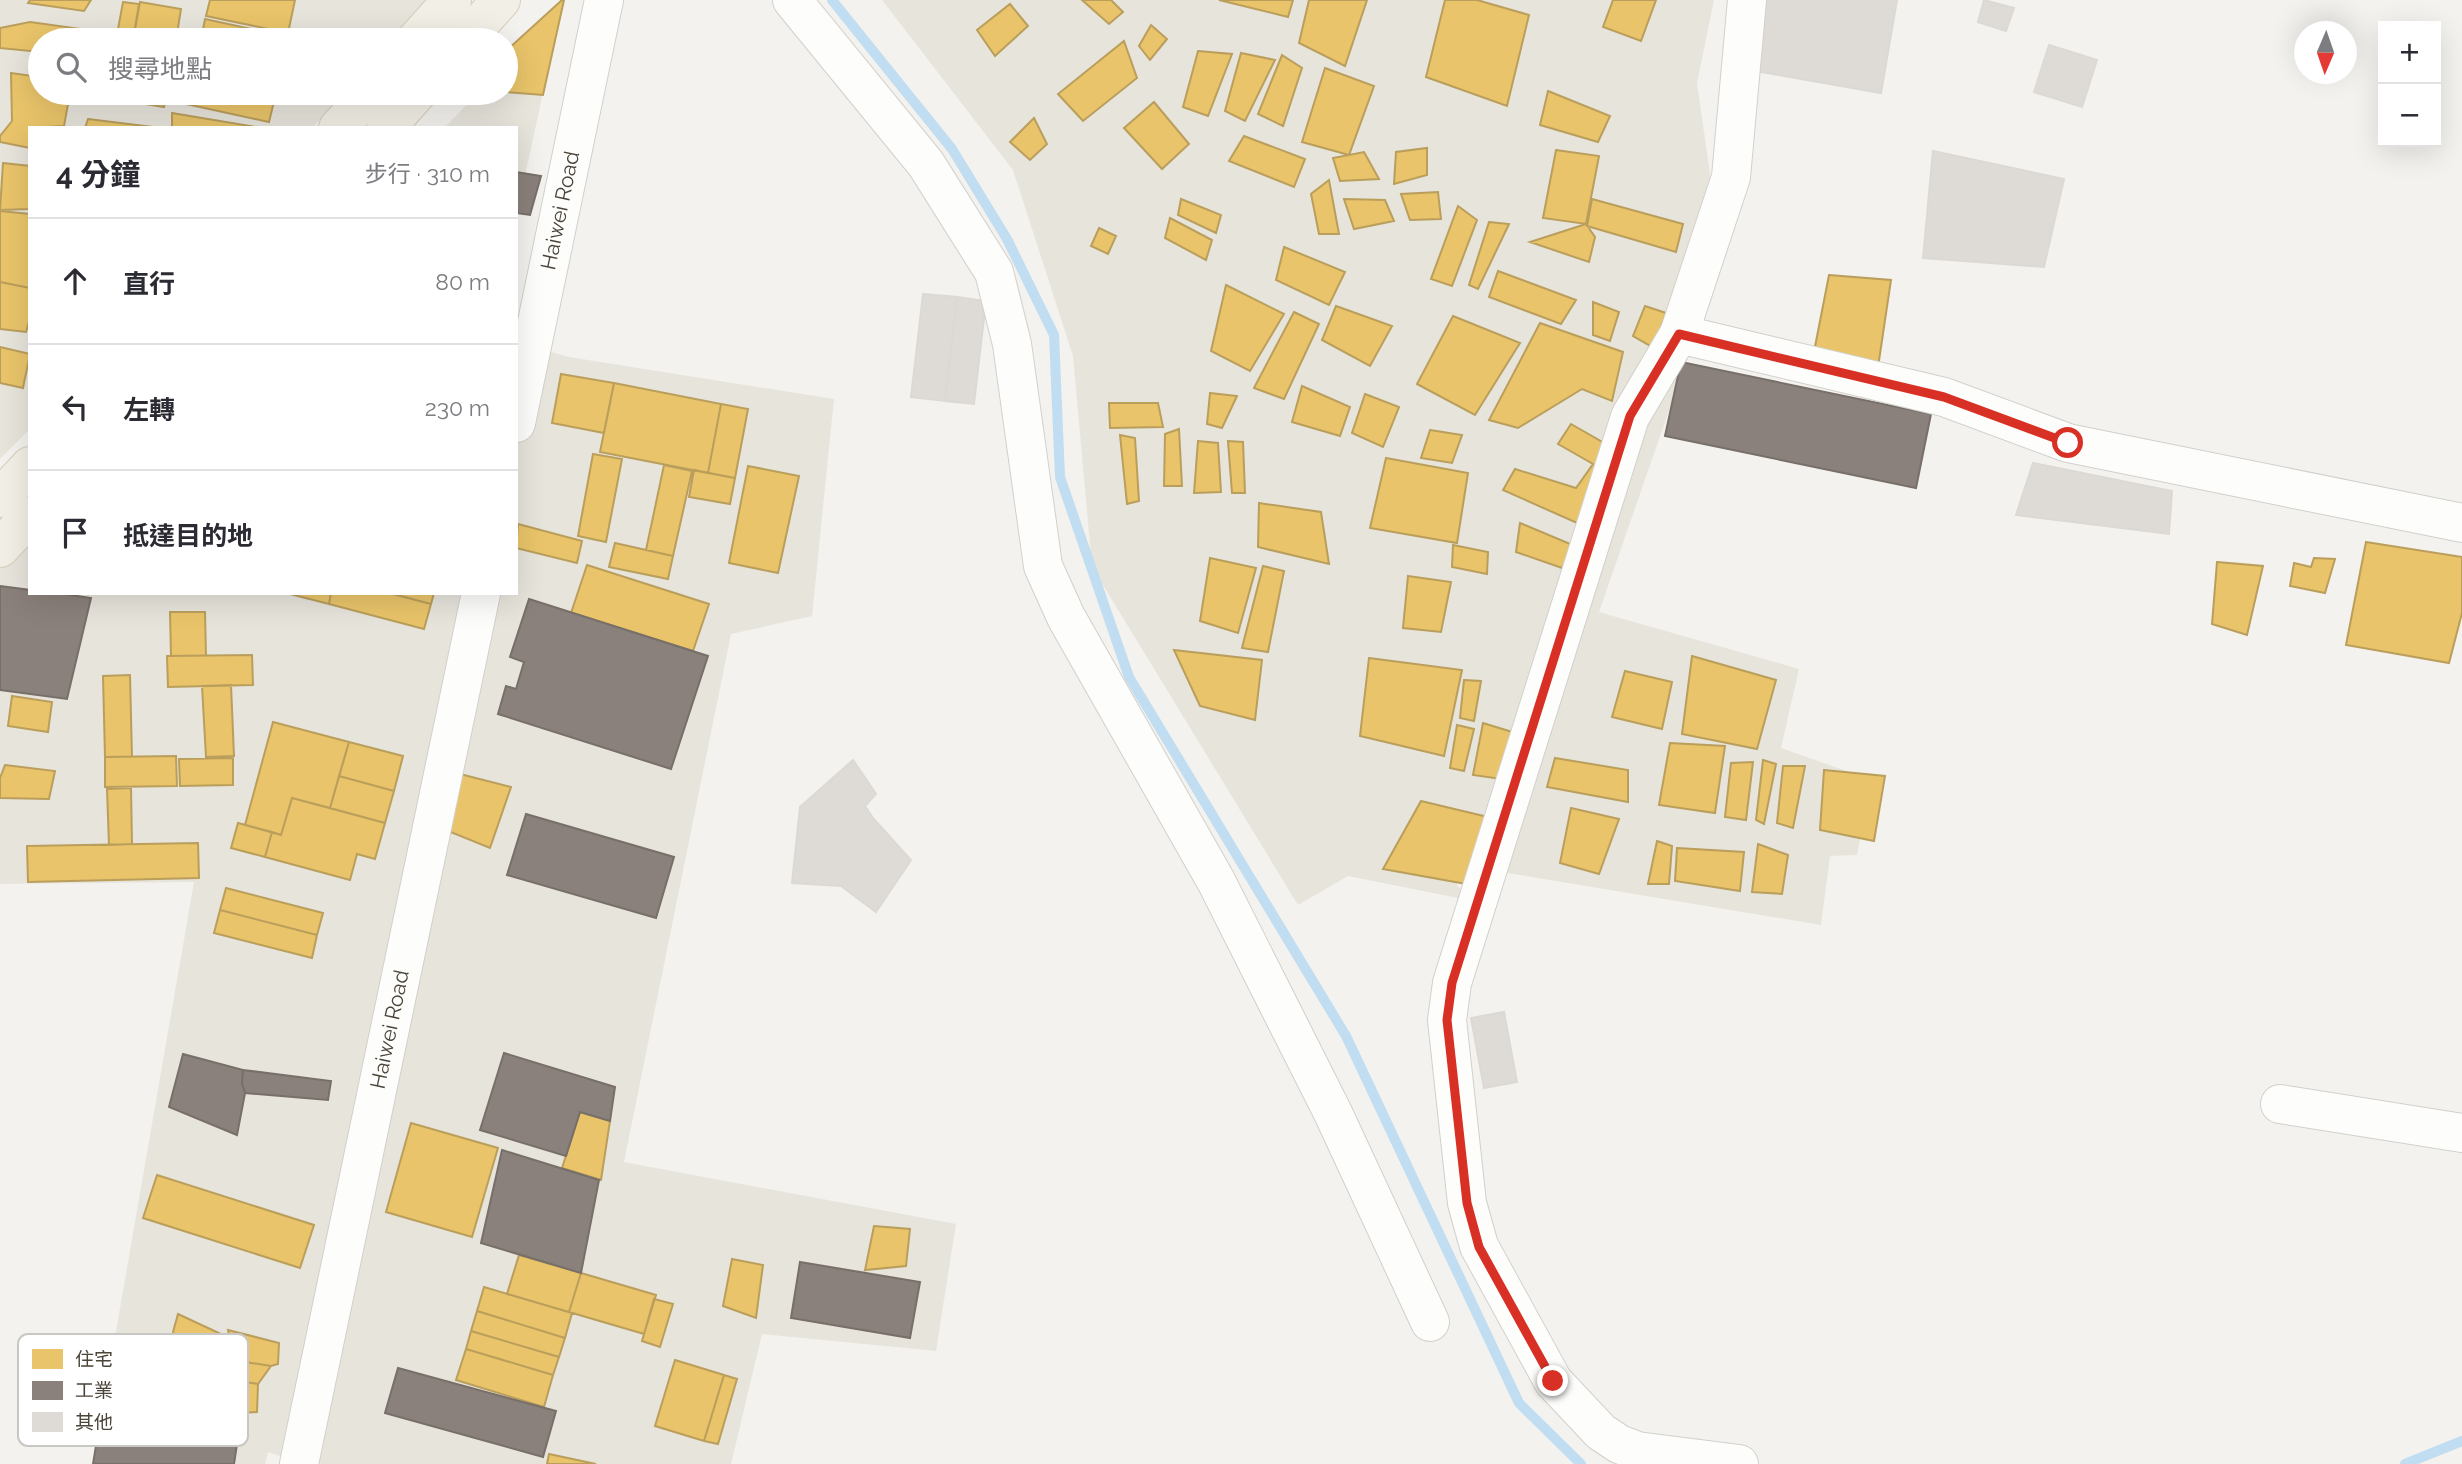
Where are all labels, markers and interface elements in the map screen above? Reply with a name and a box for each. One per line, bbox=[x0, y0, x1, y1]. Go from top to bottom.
north arrow bbox=[2294, 21, 2357, 84]
map controls bbox=[2378, 21, 2441, 147]
button: + bbox=[2378, 21, 2441, 84]
search box bbox=[28, 28, 518, 105]
icon: search bbox=[52, 48, 90, 86]
text: 搜尋地點 bbox=[108, 54, 212, 84]
button: − bbox=[2378, 84, 2441, 147]
street label: Haiwei Road bbox=[535, 149, 584, 272]
text: 4 分鐘 bbox=[56, 157, 140, 192]
text: 步行 · 310 m bbox=[365, 160, 490, 187]
icon: ahead bbox=[56, 262, 94, 300]
text: 80 m bbox=[435, 268, 490, 295]
text: 直行 bbox=[123, 269, 175, 299]
icon: left bbox=[56, 388, 94, 426]
text: 230 m bbox=[425, 394, 490, 421]
text: 左轉 bbox=[123, 395, 175, 425]
route start bbox=[2052, 427, 2083, 458]
icon: arrive bbox=[56, 514, 94, 552]
text: 抵達目的地 bbox=[123, 521, 253, 551]
street label: Haiwei Road bbox=[365, 968, 414, 1091]
legend bbox=[18, 1334, 248, 1446]
text: 住宅 bbox=[75, 1348, 113, 1370]
route end bbox=[1537, 1365, 1568, 1396]
text: 工業 bbox=[75, 1379, 113, 1401]
text: 其他 bbox=[75, 1411, 113, 1433]

